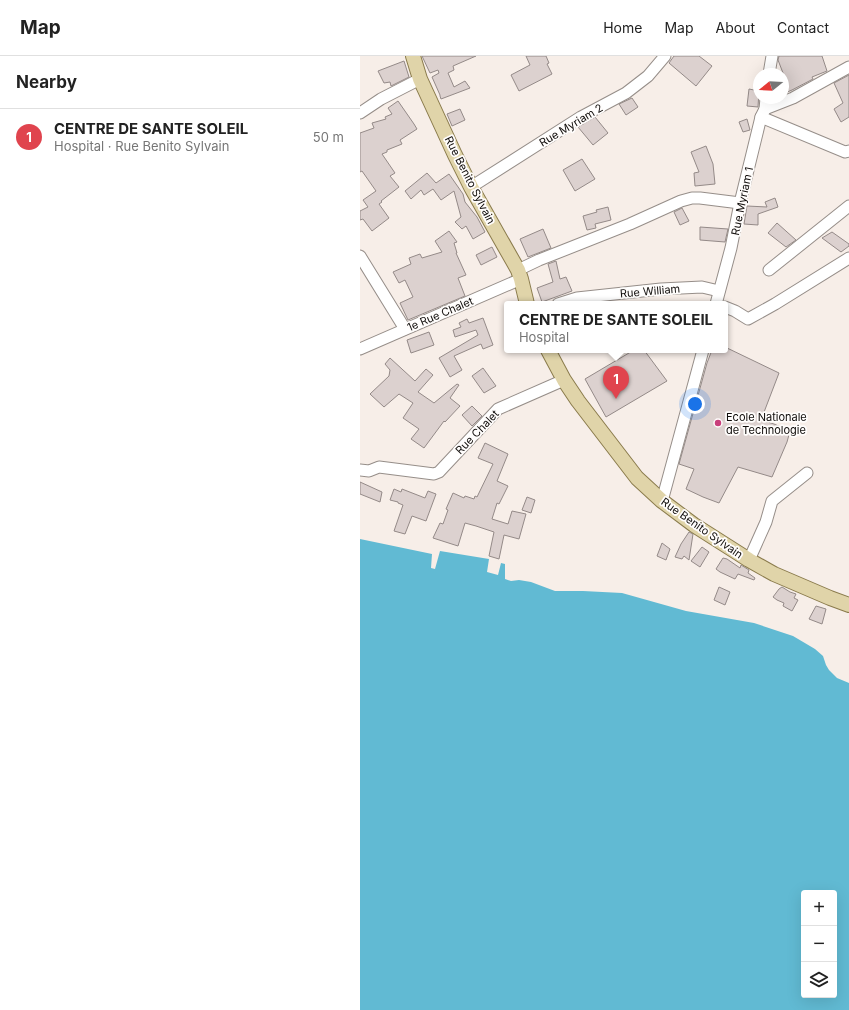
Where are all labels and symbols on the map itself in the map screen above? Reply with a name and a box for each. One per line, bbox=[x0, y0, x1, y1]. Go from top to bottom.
north arrow bbox=[753, 68, 789, 104]
street label: Rue Myriam 2 bbox=[537, 100, 605, 150]
street label: Rue Benito Sylvain bbox=[442, 134, 498, 226]
street label: Rue Myriam 1 bbox=[728, 165, 756, 237]
street label: Rue William bbox=[619, 281, 681, 301]
street label: 1e Rue Chalet bbox=[405, 294, 476, 334]
pin: 1 bbox=[603, 366, 629, 399]
your location bbox=[685, 394, 705, 414]
street label: Rue Chalet bbox=[452, 407, 502, 457]
place label: Ecole Nationale de Technologie bbox=[726, 410, 807, 437]
marker: Ecole Nationale de Technologie bbox=[713, 418, 723, 428]
street label: Rue Benito Sylvain bbox=[658, 495, 746, 561]

